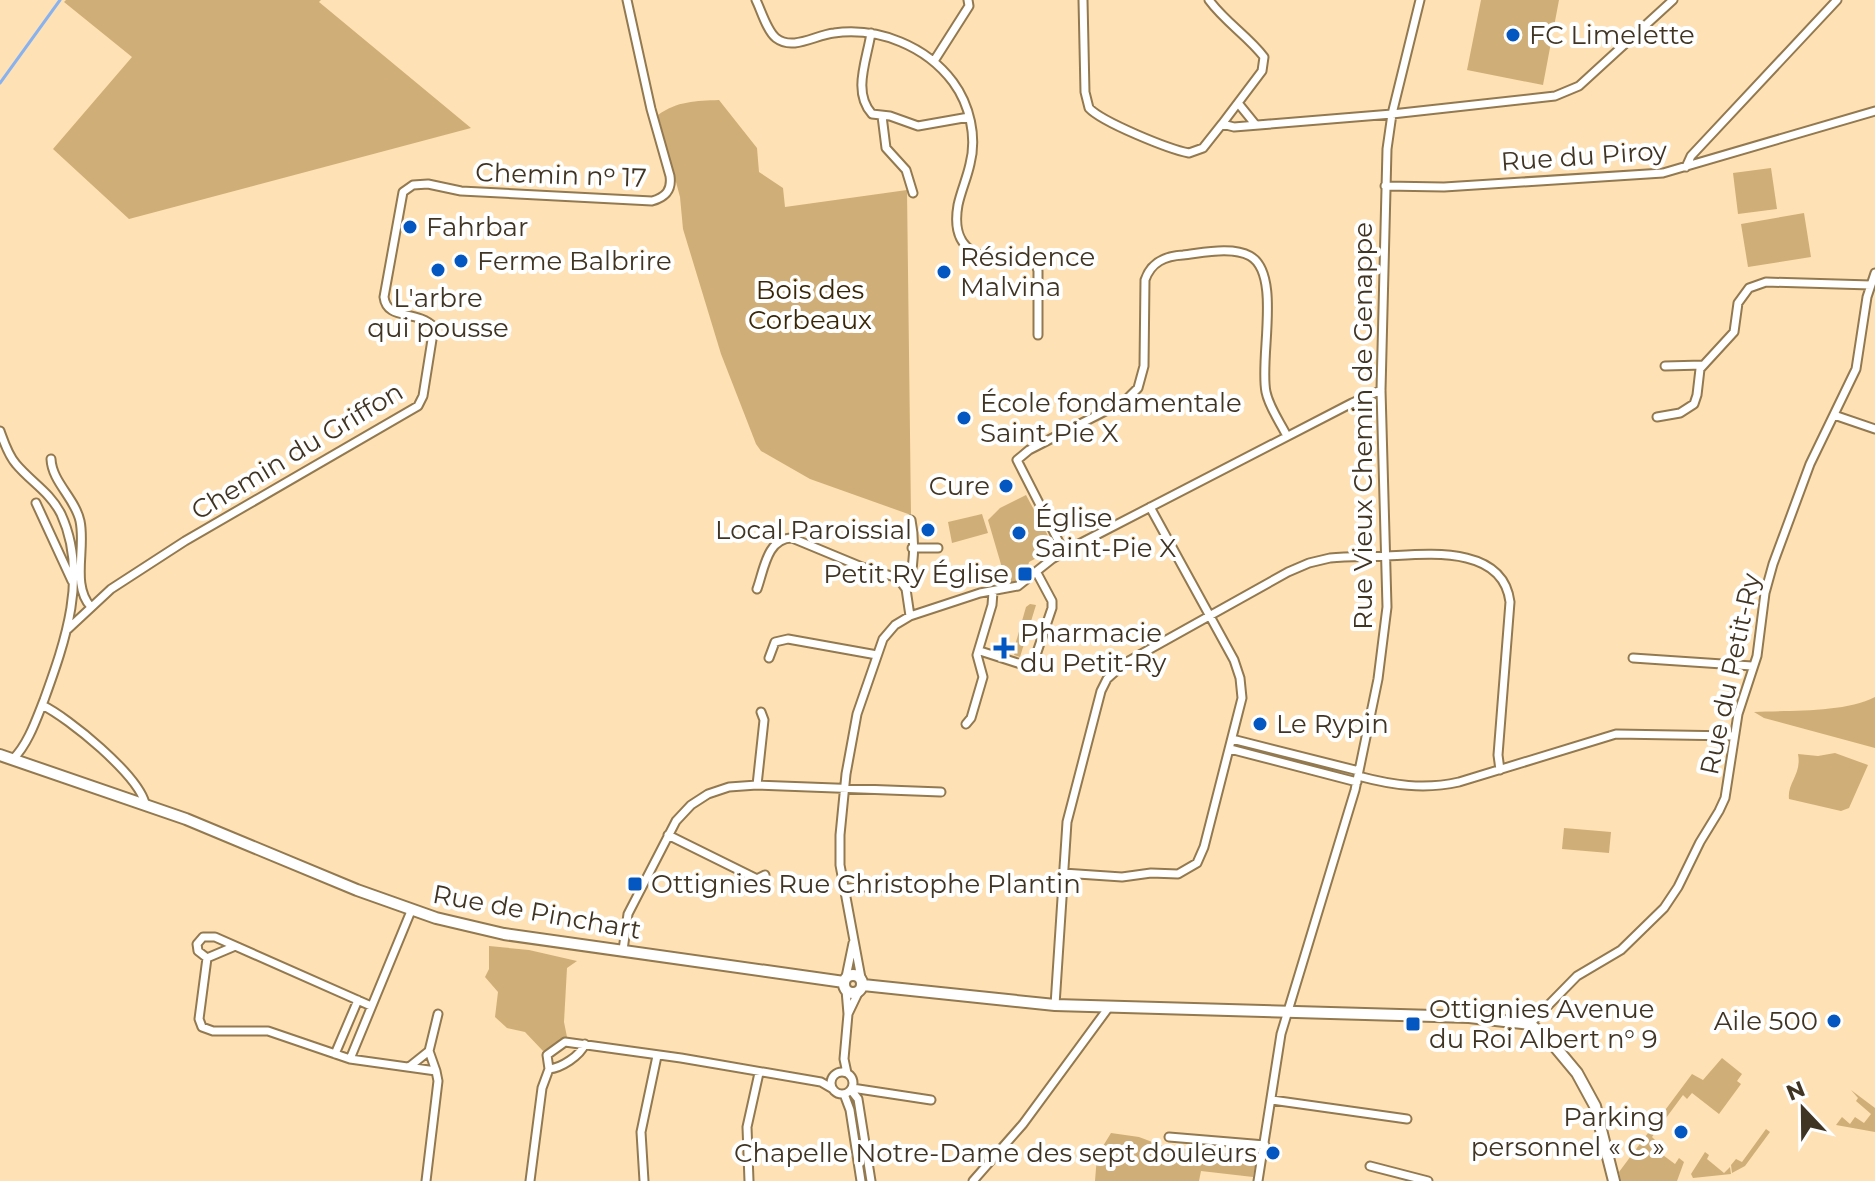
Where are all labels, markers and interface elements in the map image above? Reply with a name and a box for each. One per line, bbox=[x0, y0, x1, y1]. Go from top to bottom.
place label: FC Limelette bbox=[1529, 19, 1695, 51]
marker: FC Limelette bbox=[1504, 26, 1522, 44]
street label: Rue du Piroy bbox=[1500, 134, 1669, 178]
street label: Chemin nᵒ 17 bbox=[475, 156, 647, 194]
place label: Fahrbar bbox=[426, 211, 528, 243]
marker: Fahrbar bbox=[401, 218, 419, 236]
street label: Rue Vieux Chemin de Genappe bbox=[1347, 222, 1379, 630]
place label: Résidence Malvina bbox=[960, 241, 1095, 303]
place label: Ferme Balbrire bbox=[477, 245, 672, 277]
marker: Ferme Balbrire bbox=[452, 252, 470, 270]
marker: L'arbre qui pousse bbox=[429, 261, 447, 279]
marker: Résidence Malvina bbox=[935, 263, 953, 281]
park label: Bois des Corbeaux bbox=[748, 274, 872, 336]
place label: L'arbre qui pousse bbox=[367, 282, 509, 344]
street label: Chemin du Griffon bbox=[185, 375, 409, 527]
place label: École fondamentale Saint Pie X bbox=[980, 387, 1242, 449]
marker: École fondamentale Saint Pie X bbox=[955, 409, 973, 427]
place label: Cure bbox=[929, 470, 990, 502]
marker: Cure bbox=[997, 477, 1015, 495]
place label: Église Saint-Pie X bbox=[1035, 502, 1176, 564]
place label: Local Paroissial bbox=[715, 514, 912, 546]
marker: Local Paroissial bbox=[919, 521, 937, 539]
marker: Église Saint-Pie X bbox=[1010, 524, 1028, 542]
place label: Petit Ry Église bbox=[823, 558, 1009, 590]
marker: Petit Ry Église bbox=[1016, 565, 1034, 583]
street label: Rue du Petit-Ry bbox=[1693, 569, 1767, 778]
place label: Pharmacie du Petit-Ry bbox=[1020, 617, 1167, 679]
marker: Pharmacie du Petit-Ry bbox=[995, 639, 1013, 657]
place label: Le Rypin bbox=[1276, 708, 1389, 740]
marker: Le Rypin bbox=[1251, 715, 1269, 733]
place label: Ottignies Rue Christophe Plantin bbox=[651, 868, 1081, 900]
marker: Ottignies Rue Christophe Plantin bbox=[626, 875, 644, 893]
street label: Rue de Pinchart bbox=[430, 878, 644, 946]
place label: Ottignies Avenue du Roi Albert n° 9 bbox=[1429, 993, 1658, 1055]
place label: Aile 500 bbox=[1714, 1005, 1818, 1037]
marker: Aile 500 bbox=[1825, 1012, 1843, 1030]
marker: Ottignies Avenue du Roi Albert n° 9 bbox=[1404, 1015, 1422, 1033]
north arrow bbox=[1763, 1069, 1843, 1149]
text: N bbox=[1782, 1075, 1809, 1107]
place label: Parking personnel « C » bbox=[1471, 1101, 1665, 1163]
marker: Parking personnel « C » bbox=[1672, 1123, 1690, 1141]
place label: Chapelle Notre-Dame des sept douleurs bbox=[734, 1137, 1257, 1169]
marker: Chapelle Notre-Dame des sept douleurs bbox=[1264, 1144, 1282, 1162]

